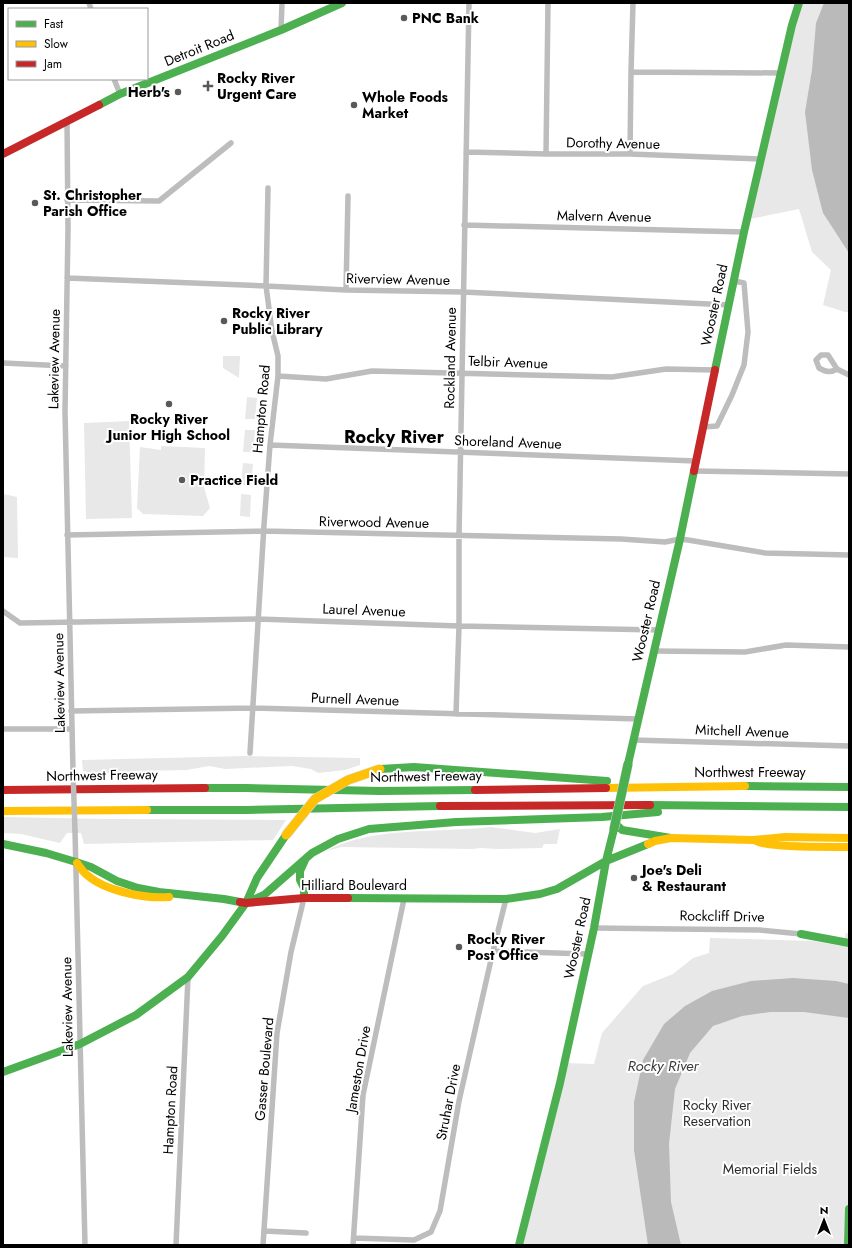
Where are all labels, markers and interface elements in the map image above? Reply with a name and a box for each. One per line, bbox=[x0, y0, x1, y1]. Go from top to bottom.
legend bbox=[8, 8, 148, 80]
place label: PNC Bank bbox=[412, 8, 479, 28]
marker: PNC Bank bbox=[399, 13, 409, 23]
text: Fast bbox=[44, 15, 63, 33]
street label: Detroit Road bbox=[161, 25, 237, 71]
text: Slow bbox=[44, 35, 69, 53]
text: Jam bbox=[42, 55, 62, 73]
place label: Rocky River Urgent Care bbox=[217, 68, 297, 104]
marker: Rocky River Urgent Care bbox=[202, 80, 214, 92]
place label: Herb's bbox=[128, 82, 171, 102]
marker: Herb's bbox=[173, 87, 183, 97]
place label: Whole Foods Market bbox=[362, 87, 449, 123]
marker: Whole Foods Market bbox=[349, 100, 359, 110]
street label: Dorothy Avenue bbox=[566, 132, 660, 154]
place label: St. Christopher Parish Office bbox=[43, 185, 142, 221]
marker: St. Christopher Parish Office bbox=[30, 198, 40, 208]
street label: Malvern Avenue bbox=[557, 205, 651, 227]
street label: Wooster Road bbox=[696, 262, 732, 348]
street label: Riverview Avenue bbox=[346, 268, 450, 290]
place label: Rocky River Public Library bbox=[232, 303, 323, 339]
street label: Rockland Avenue bbox=[439, 307, 461, 409]
street label: Lakeview Avenue bbox=[43, 309, 65, 409]
marker: Rocky River Public Library bbox=[219, 316, 229, 326]
street label: Telbir Avenue bbox=[468, 351, 548, 373]
street label: Hampton Road bbox=[247, 364, 275, 454]
marker: Rocky River Junior High School bbox=[164, 399, 174, 409]
place label: Rocky River Junior High School bbox=[105, 409, 230, 445]
district label: Rocky River bbox=[344, 424, 445, 450]
street label: Shoreland Avenue bbox=[454, 430, 562, 454]
place label: Practice Field bbox=[190, 470, 278, 490]
marker: Practice Field bbox=[177, 475, 187, 485]
street label: Riverwood Avenue bbox=[319, 511, 429, 533]
street label: Wooster Road bbox=[627, 578, 665, 664]
street label: Laurel Avenue bbox=[322, 599, 406, 621]
street label: Lakeview Avenue bbox=[48, 633, 70, 733]
street label: Purnell Avenue bbox=[310, 687, 400, 711]
street label: Mitchell Avenue bbox=[695, 719, 789, 743]
street label: Northwest Freeway bbox=[694, 762, 807, 782]
street label: Northwest Freeway bbox=[46, 764, 159, 786]
street label: Northwest Freeway bbox=[370, 765, 483, 787]
place label: Joe's Deli & Restaurant bbox=[639, 860, 727, 896]
marker: Joe's Deli & Restaurant bbox=[629, 873, 639, 883]
street label: Hilliard Boulevard bbox=[301, 875, 407, 895]
street label: Wooster Road bbox=[559, 895, 595, 981]
street label: Rockcliff Drive bbox=[679, 905, 765, 927]
place label: Rocky River Post Office bbox=[467, 929, 545, 965]
marker: Rocky River Post Office bbox=[454, 942, 464, 952]
street label: Lakeview Avenue bbox=[56, 957, 78, 1057]
street label: Gasser Boulevard bbox=[250, 1016, 278, 1122]
street label: Jameston Drive bbox=[340, 1024, 375, 1116]
water label: Rocky River bbox=[627, 1055, 700, 1077]
street label: Struhar Drive bbox=[431, 1062, 465, 1142]
street label: Hampton Road bbox=[158, 1065, 182, 1155]
park label: Rocky River Reservation bbox=[683, 1095, 751, 1131]
park label: Memorial Fields bbox=[723, 1159, 818, 1179]
north arrow bbox=[804, 1200, 844, 1240]
text: N bbox=[820, 1202, 828, 1218]

